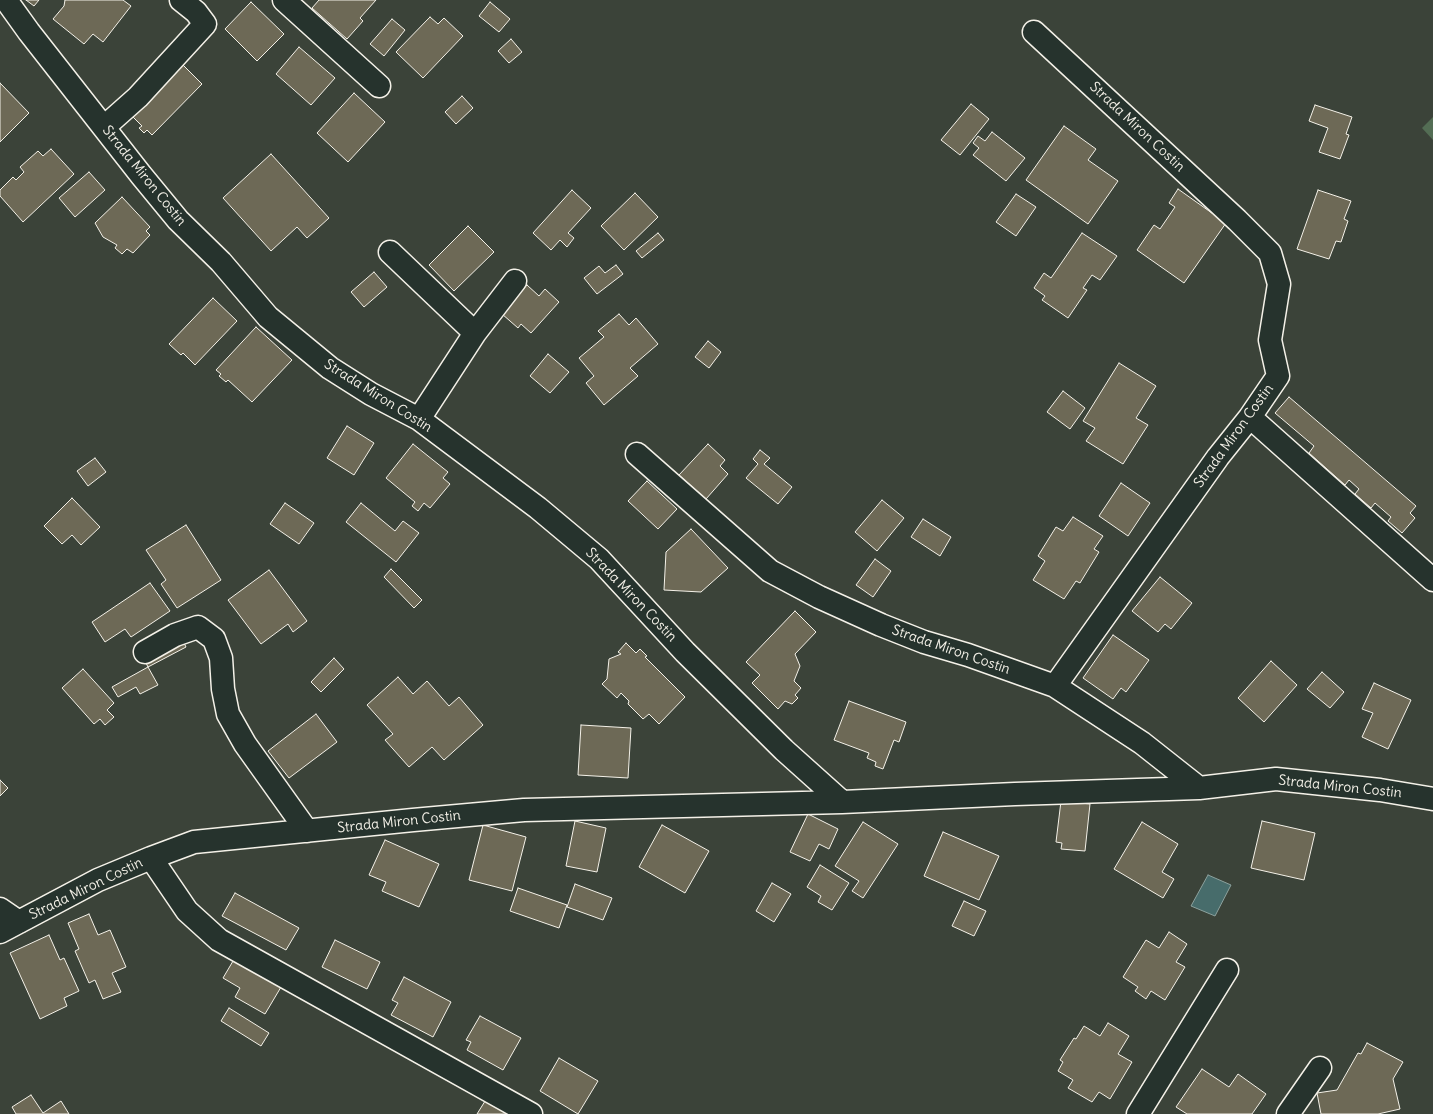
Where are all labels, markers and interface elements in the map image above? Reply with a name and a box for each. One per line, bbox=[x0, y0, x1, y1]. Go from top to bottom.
street label: Strada Miron Costin bbox=[1086, 79, 1188, 175]
street label: Strada Miron Costin bbox=[98, 123, 190, 229]
street label: Strada Miron Costin bbox=[321, 356, 435, 436]
street label: Strada Miron Costin bbox=[1191, 381, 1277, 491]
street label: Strada Miron Costin bbox=[582, 545, 680, 645]
street label: Strada Miron Costin bbox=[890, 622, 1012, 678]
street label: Strada Miron Costin bbox=[1278, 772, 1402, 802]
street label: Strada Miron Costin bbox=[337, 807, 461, 837]
street label: Strada Miron Costin bbox=[27, 854, 145, 924]

